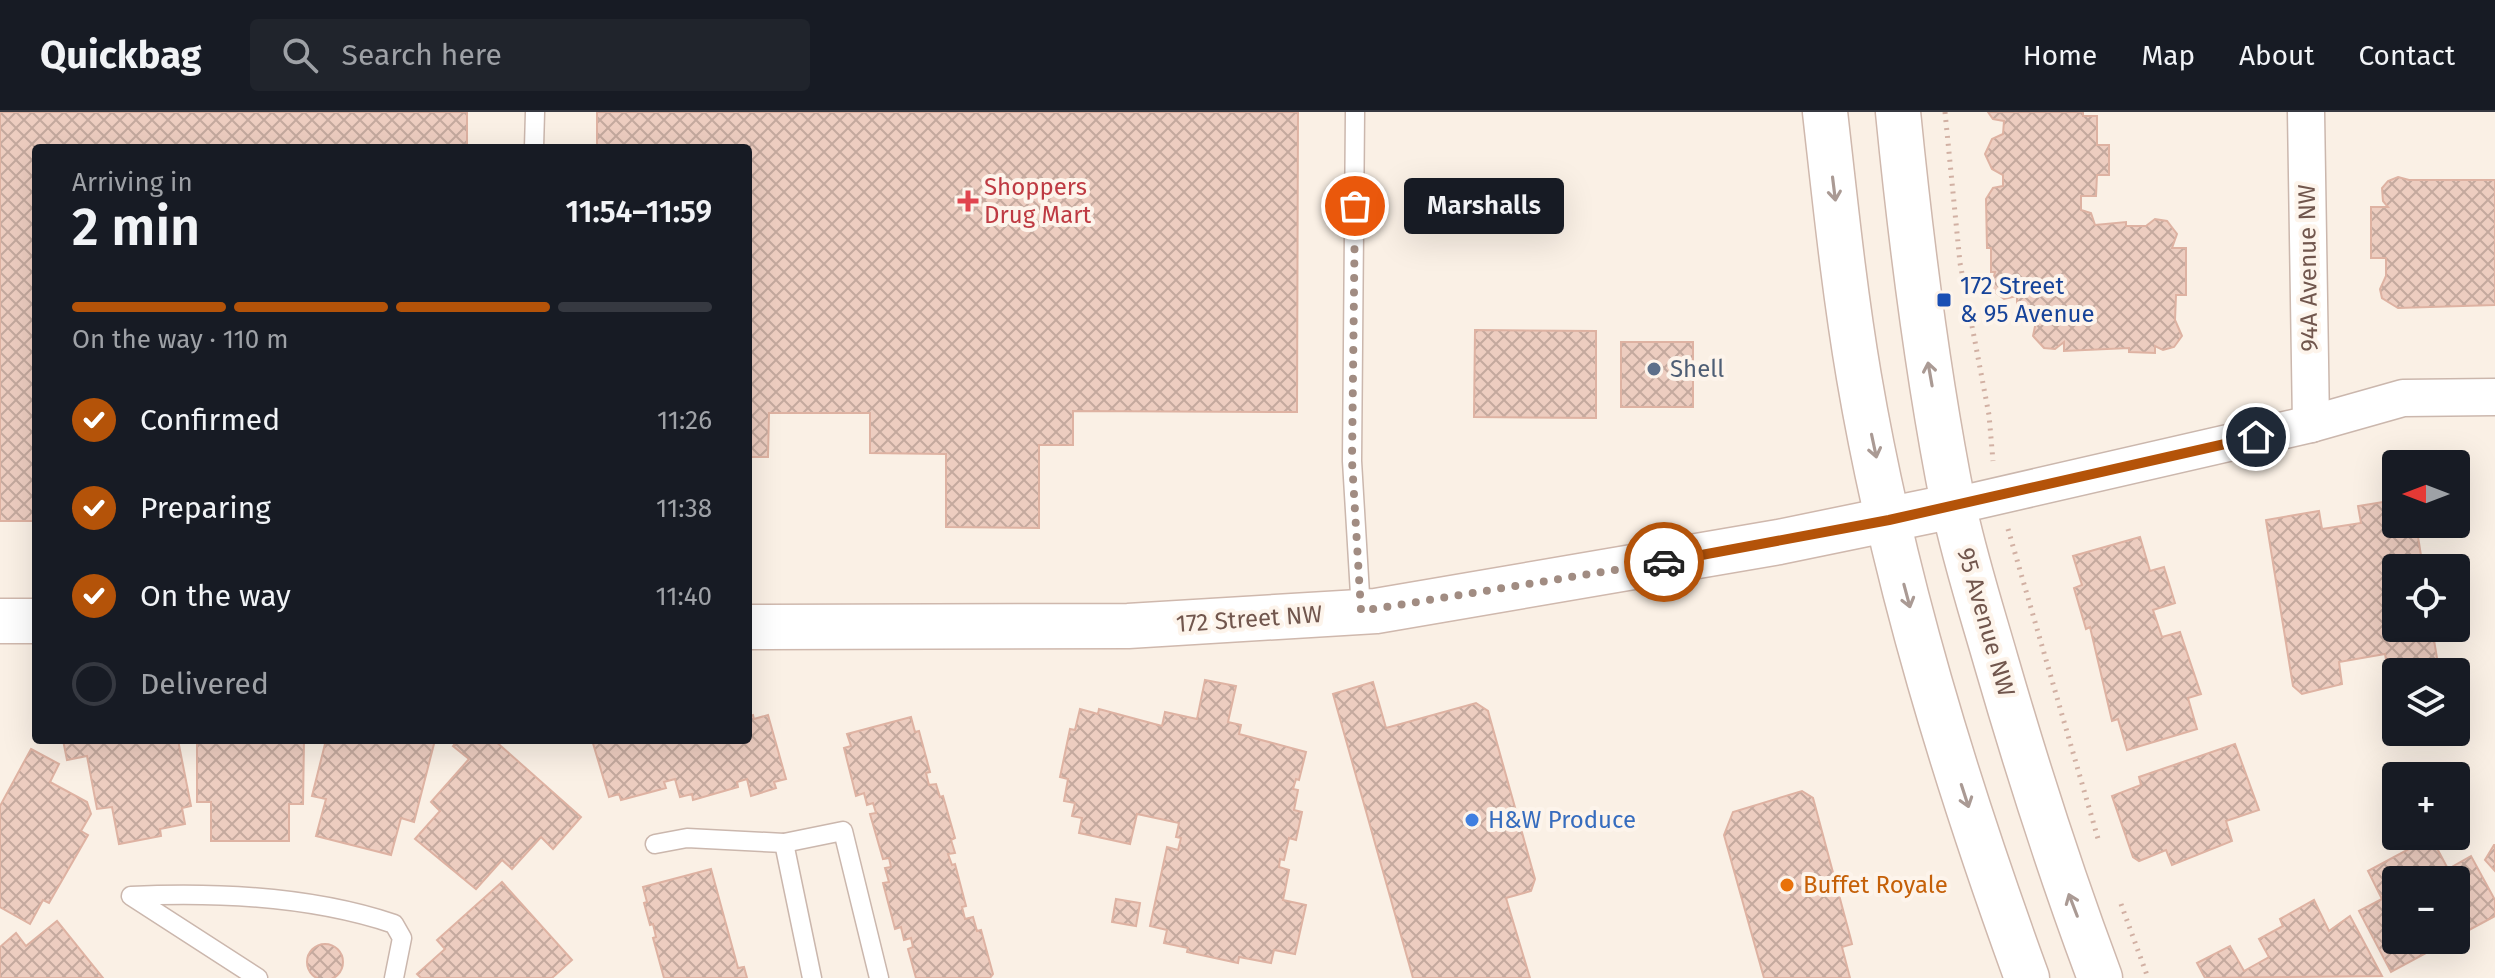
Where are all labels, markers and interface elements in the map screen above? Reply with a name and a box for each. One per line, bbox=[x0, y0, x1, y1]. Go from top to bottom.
search box bbox=[250, 19, 810, 91]
text: Quickbag bbox=[40, 32, 202, 78]
icon: search bbox=[278, 33, 322, 77]
text: Search here bbox=[342, 37, 502, 73]
text: Home bbox=[2023, 39, 2097, 72]
text: Map bbox=[2141, 39, 2195, 72]
text: About bbox=[2239, 39, 2314, 72]
text: Contact bbox=[2358, 39, 2455, 72]
text: Arriving in bbox=[72, 167, 193, 198]
pin bbox=[1321, 172, 1389, 240]
place label: Shoppers Drug Mart bbox=[984, 173, 1092, 229]
one-way arrow bbox=[1827, 176, 1842, 202]
callout: Marshalls bbox=[1403, 178, 1563, 234]
icon: bag bbox=[1333, 184, 1377, 228]
street label: 94A Avenue NW bbox=[2293, 184, 2323, 352]
text: Marshalls bbox=[1427, 190, 1541, 221]
marker: Shoppers Drug Mart bbox=[959, 192, 977, 210]
text: 11:54–11:59 bbox=[566, 194, 712, 230]
text: 2 min bbox=[72, 196, 200, 259]
place label: 172 Street & 95 Avenue bbox=[1960, 272, 2095, 328]
marker: 172 Street & 95 Avenue bbox=[1935, 291, 1953, 309]
text: On the way · 110 m bbox=[72, 324, 289, 355]
place label: Shell bbox=[1670, 355, 1724, 383]
marker: Shell bbox=[1645, 360, 1663, 378]
one-way arrow bbox=[1921, 362, 1936, 387]
icon: check bbox=[72, 398, 116, 442]
text: Confirmed bbox=[140, 402, 280, 438]
pin bbox=[2222, 403, 2290, 471]
text: 11:26 bbox=[657, 405, 712, 436]
icon: home bbox=[2234, 415, 2278, 459]
one-way arrow bbox=[1867, 433, 1882, 459]
north arrow bbox=[2382, 450, 2470, 538]
map controls bbox=[2382, 450, 2470, 954]
icon: check bbox=[72, 486, 116, 530]
text: Preparing bbox=[140, 490, 271, 526]
text: 11:38 bbox=[656, 493, 712, 524]
courier bbox=[1624, 522, 1704, 602]
icon: car bbox=[1642, 540, 1686, 584]
street label: 95 Avenue NW bbox=[1951, 544, 2021, 700]
button: locate bbox=[2382, 554, 2470, 642]
icon: check bbox=[72, 574, 116, 618]
text: On the way bbox=[140, 578, 291, 614]
text: 11:40 bbox=[655, 581, 712, 612]
one-way arrow bbox=[1901, 583, 1916, 609]
street label: 172 Street NW bbox=[1175, 600, 1323, 638]
button: layers bbox=[2382, 658, 2470, 746]
text: Delivered bbox=[140, 666, 269, 702]
button: + bbox=[2382, 762, 2470, 850]
one-way arrow bbox=[1959, 783, 1973, 808]
place label: H&W Produce bbox=[1488, 806, 1636, 834]
marker: H&W Produce bbox=[1463, 811, 1481, 829]
button: − bbox=[2382, 866, 2470, 954]
place label: Buffet Royale bbox=[1803, 871, 1948, 899]
marker: Buffet Royale bbox=[1778, 876, 1796, 894]
one-way arrow bbox=[2065, 893, 2079, 918]

